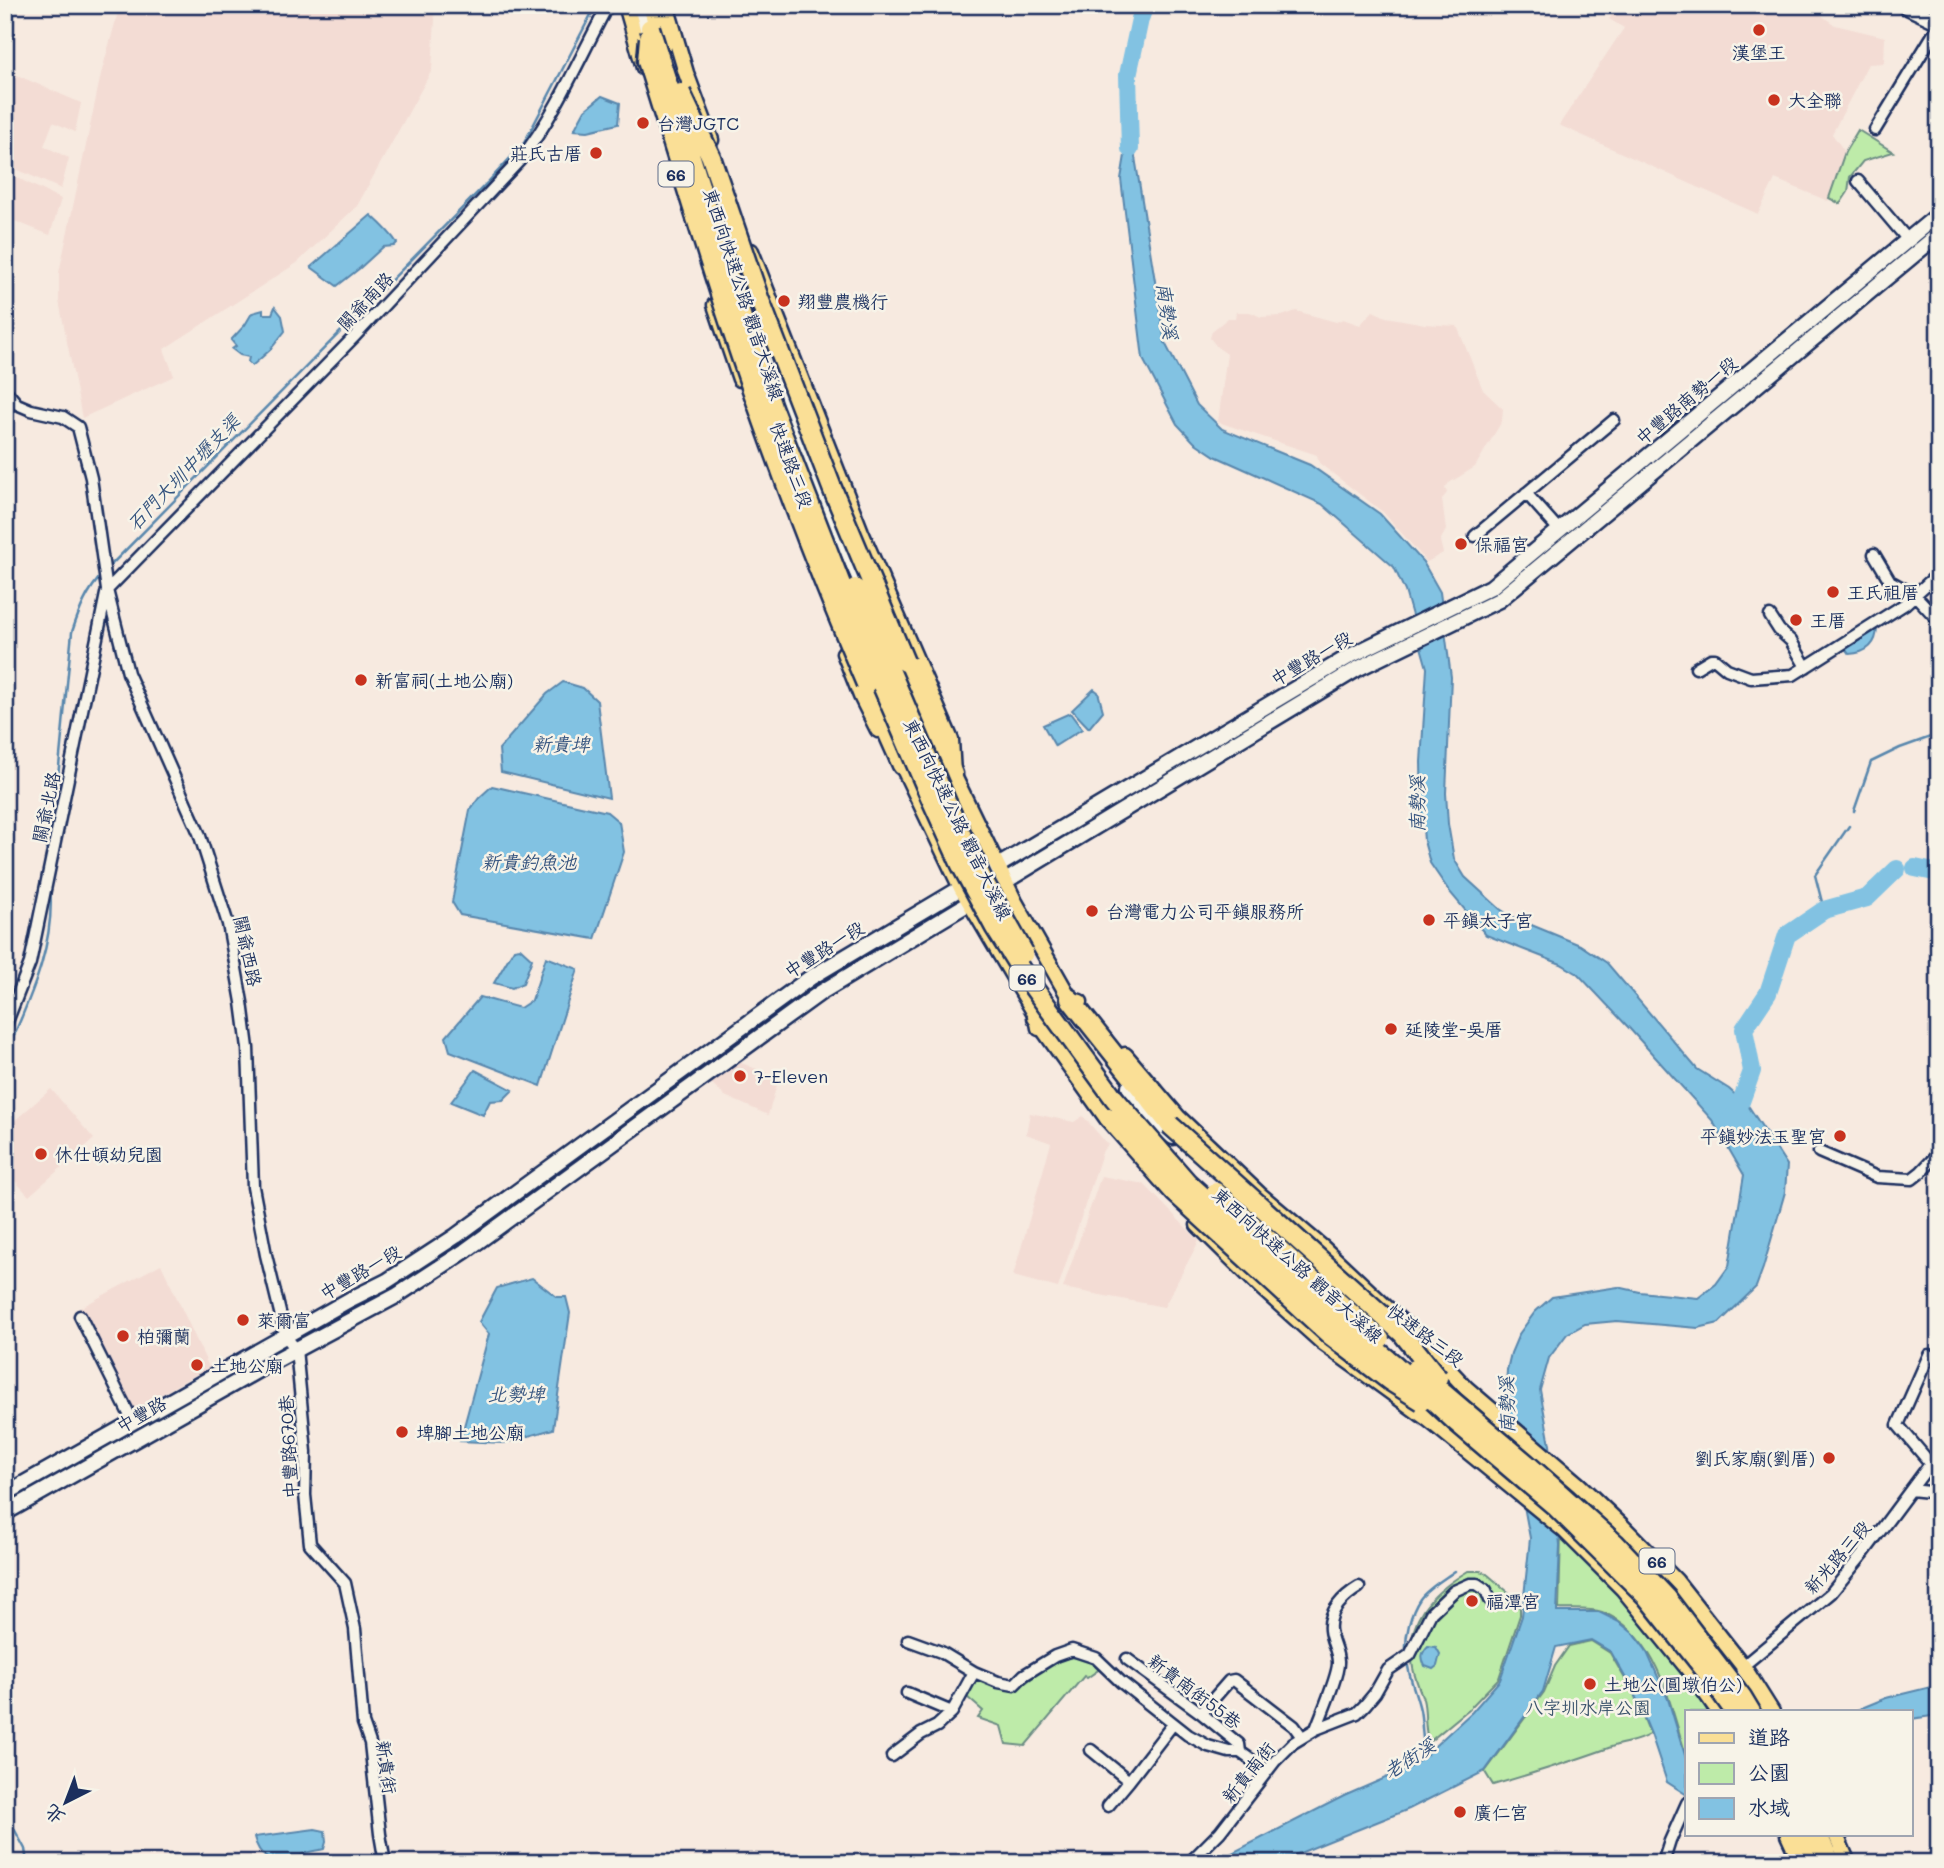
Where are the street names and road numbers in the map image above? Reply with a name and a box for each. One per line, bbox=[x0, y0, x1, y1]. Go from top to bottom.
road number: 66 bbox=[658, 162, 694, 186]
street label: 東西向快速公路 觀音大溪線 bbox=[698, 185, 790, 403]
street label: 關爺南路 bbox=[332, 266, 398, 336]
street label: 中豐路南勢一段 bbox=[1630, 350, 1742, 450]
street label: 快速路三段 bbox=[765, 419, 819, 511]
street label: 中豐路一段 bbox=[1266, 625, 1356, 691]
street label: 東西向快速公路 觀音大溪線 bbox=[899, 714, 1017, 924]
street label: 關爺北路 bbox=[27, 769, 65, 845]
street label: 關爺西路 bbox=[229, 913, 267, 989]
street label: 中豐路一段 bbox=[779, 915, 869, 983]
road number: 66 bbox=[1010, 966, 1044, 990]
street label: 東西向快速公路 觀音大溪線 bbox=[1208, 1182, 1388, 1348]
street label: 中豐路一段 bbox=[315, 1239, 405, 1305]
street label: 快速路三段 bbox=[1383, 1298, 1469, 1372]
street label: 中豐路 bbox=[112, 1390, 170, 1438]
street label: 中豐路670巷 bbox=[273, 1394, 303, 1500]
street label: 新光路三段 bbox=[1798, 1515, 1876, 1599]
road number: 66 bbox=[1640, 1548, 1674, 1574]
street label: 新貴南街55巷 bbox=[1143, 1648, 1247, 1734]
street label: 新貴南街 bbox=[1216, 1736, 1280, 1808]
street label: 新貴街 bbox=[371, 1739, 403, 1795]

